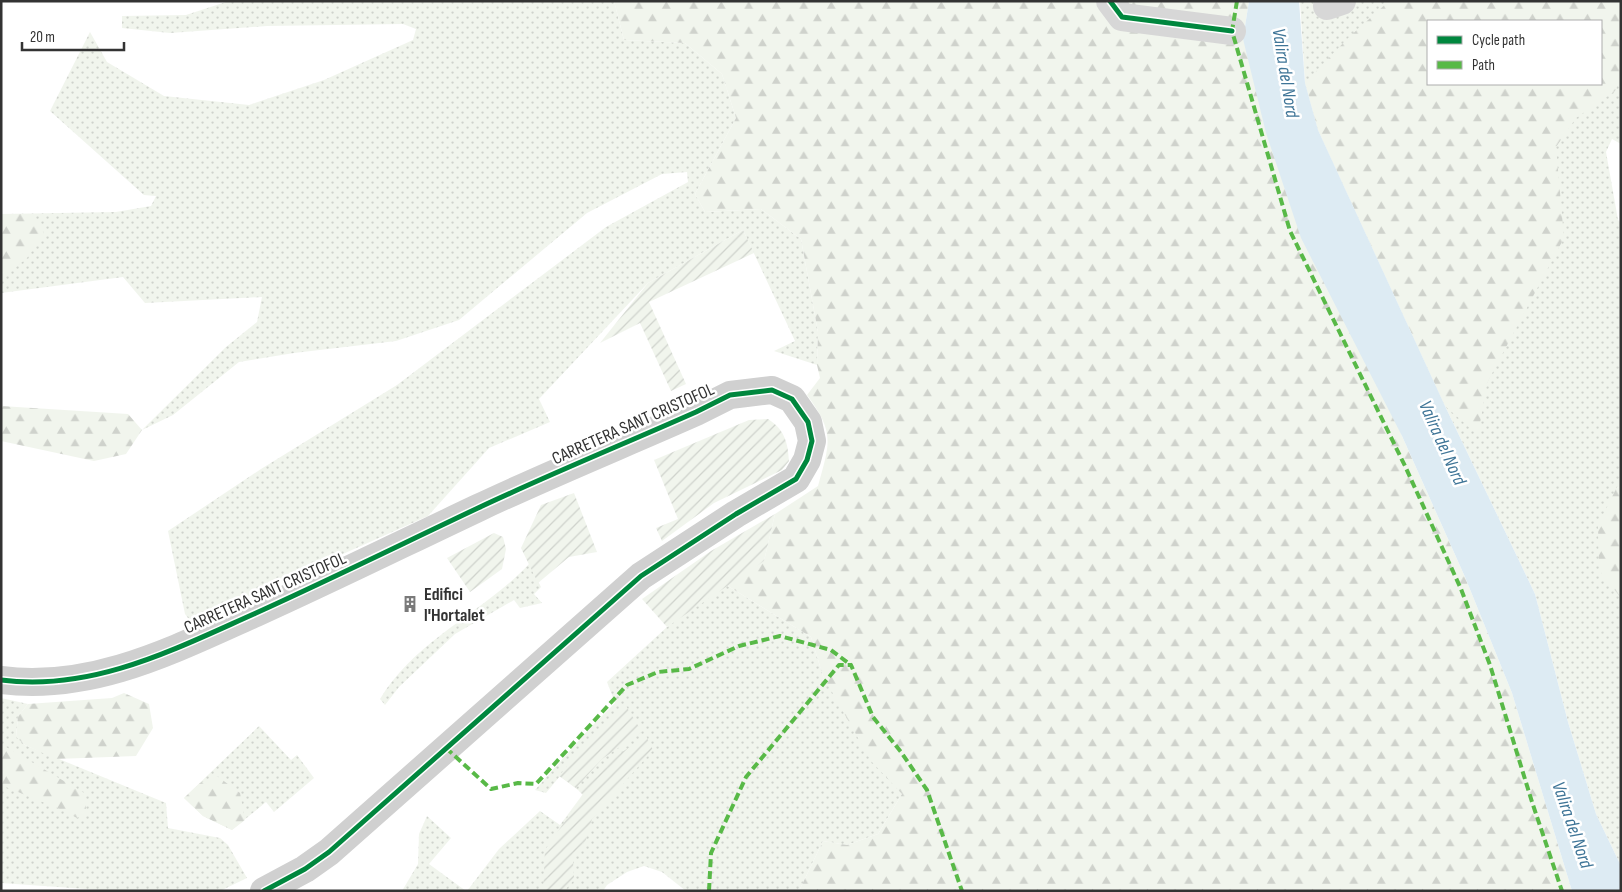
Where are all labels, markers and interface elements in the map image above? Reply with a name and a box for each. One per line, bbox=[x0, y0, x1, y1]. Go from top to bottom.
scale bar bbox=[22, 20, 125, 52]
legend bbox=[1427, 20, 1602, 85]
water label: Valira del Nord bbox=[1267, 27, 1304, 121]
text: 20 m bbox=[30, 28, 55, 47]
text: Cycle path bbox=[1472, 31, 1525, 50]
text: Path bbox=[1472, 56, 1495, 75]
street label: CARRETERA SANT CRISTOFOL bbox=[549, 379, 718, 469]
water label: Valira del Nord bbox=[1413, 397, 1471, 490]
street label: CARRETERA SANT CRISTOFOL bbox=[181, 548, 350, 638]
place label: Edifici l'Hortalet bbox=[424, 584, 485, 626]
building icon: Edifici l'Hortalet bbox=[400, 594, 420, 614]
water label: Valira del Nord bbox=[1546, 779, 1598, 873]

